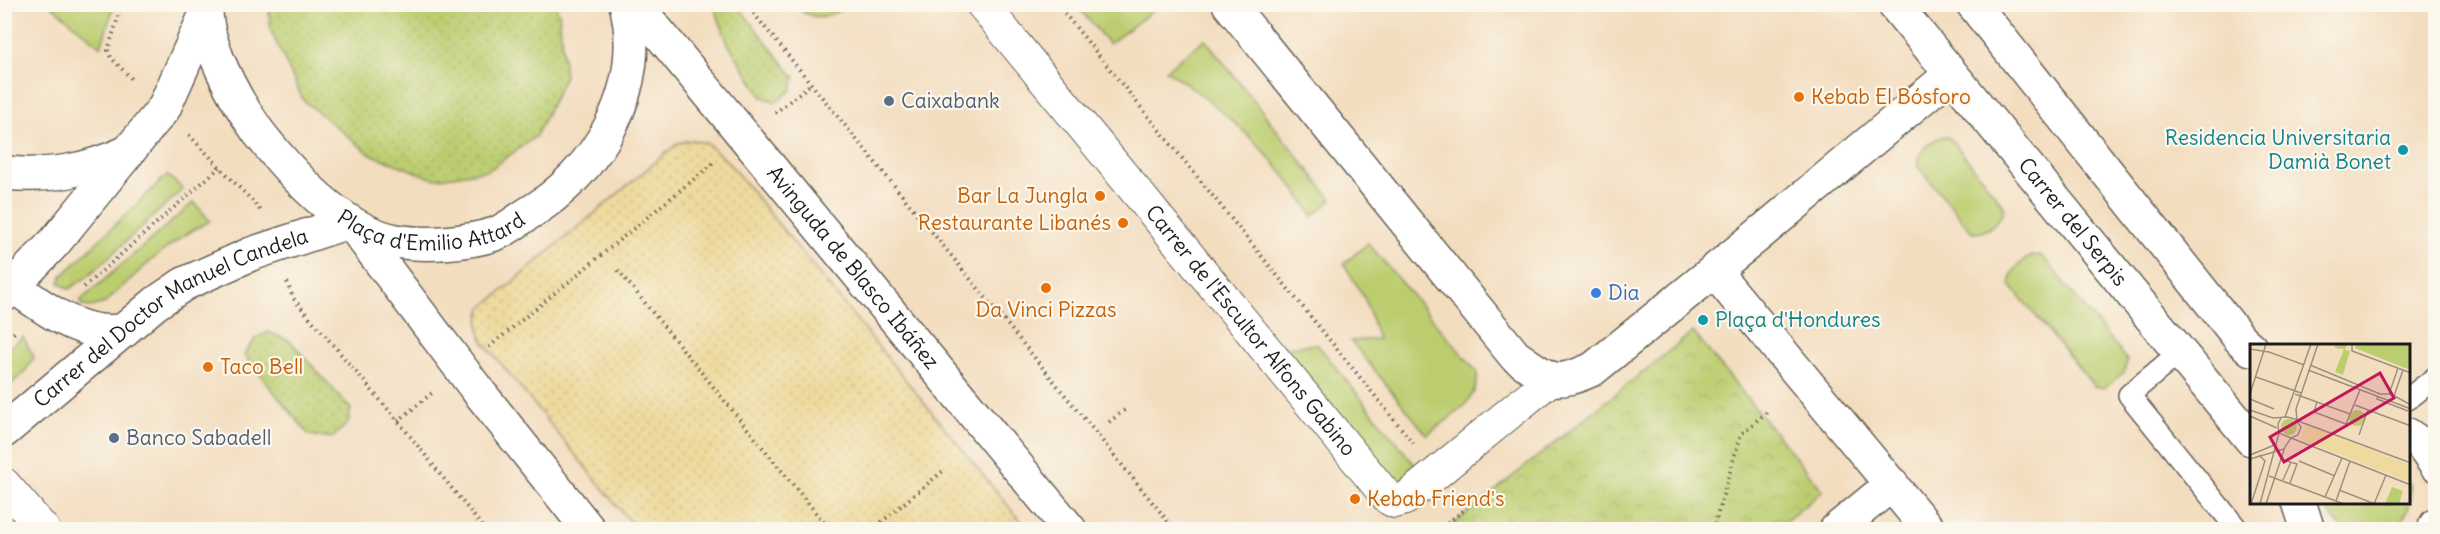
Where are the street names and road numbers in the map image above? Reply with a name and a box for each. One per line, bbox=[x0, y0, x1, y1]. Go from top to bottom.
street label: Carrer del Serpis bbox=[2013, 152, 2134, 291]
street label: Avinguda de Blasco Ibáñez bbox=[761, 160, 945, 374]
street label: Plaça d'Emilio Attard bbox=[333, 196, 529, 224]
street label: Carrer de l'Escultor Alfons Gabino bbox=[1140, 199, 1362, 462]
street label: Carrer del Doctor Manuel Candela bbox=[28, 222, 311, 413]

